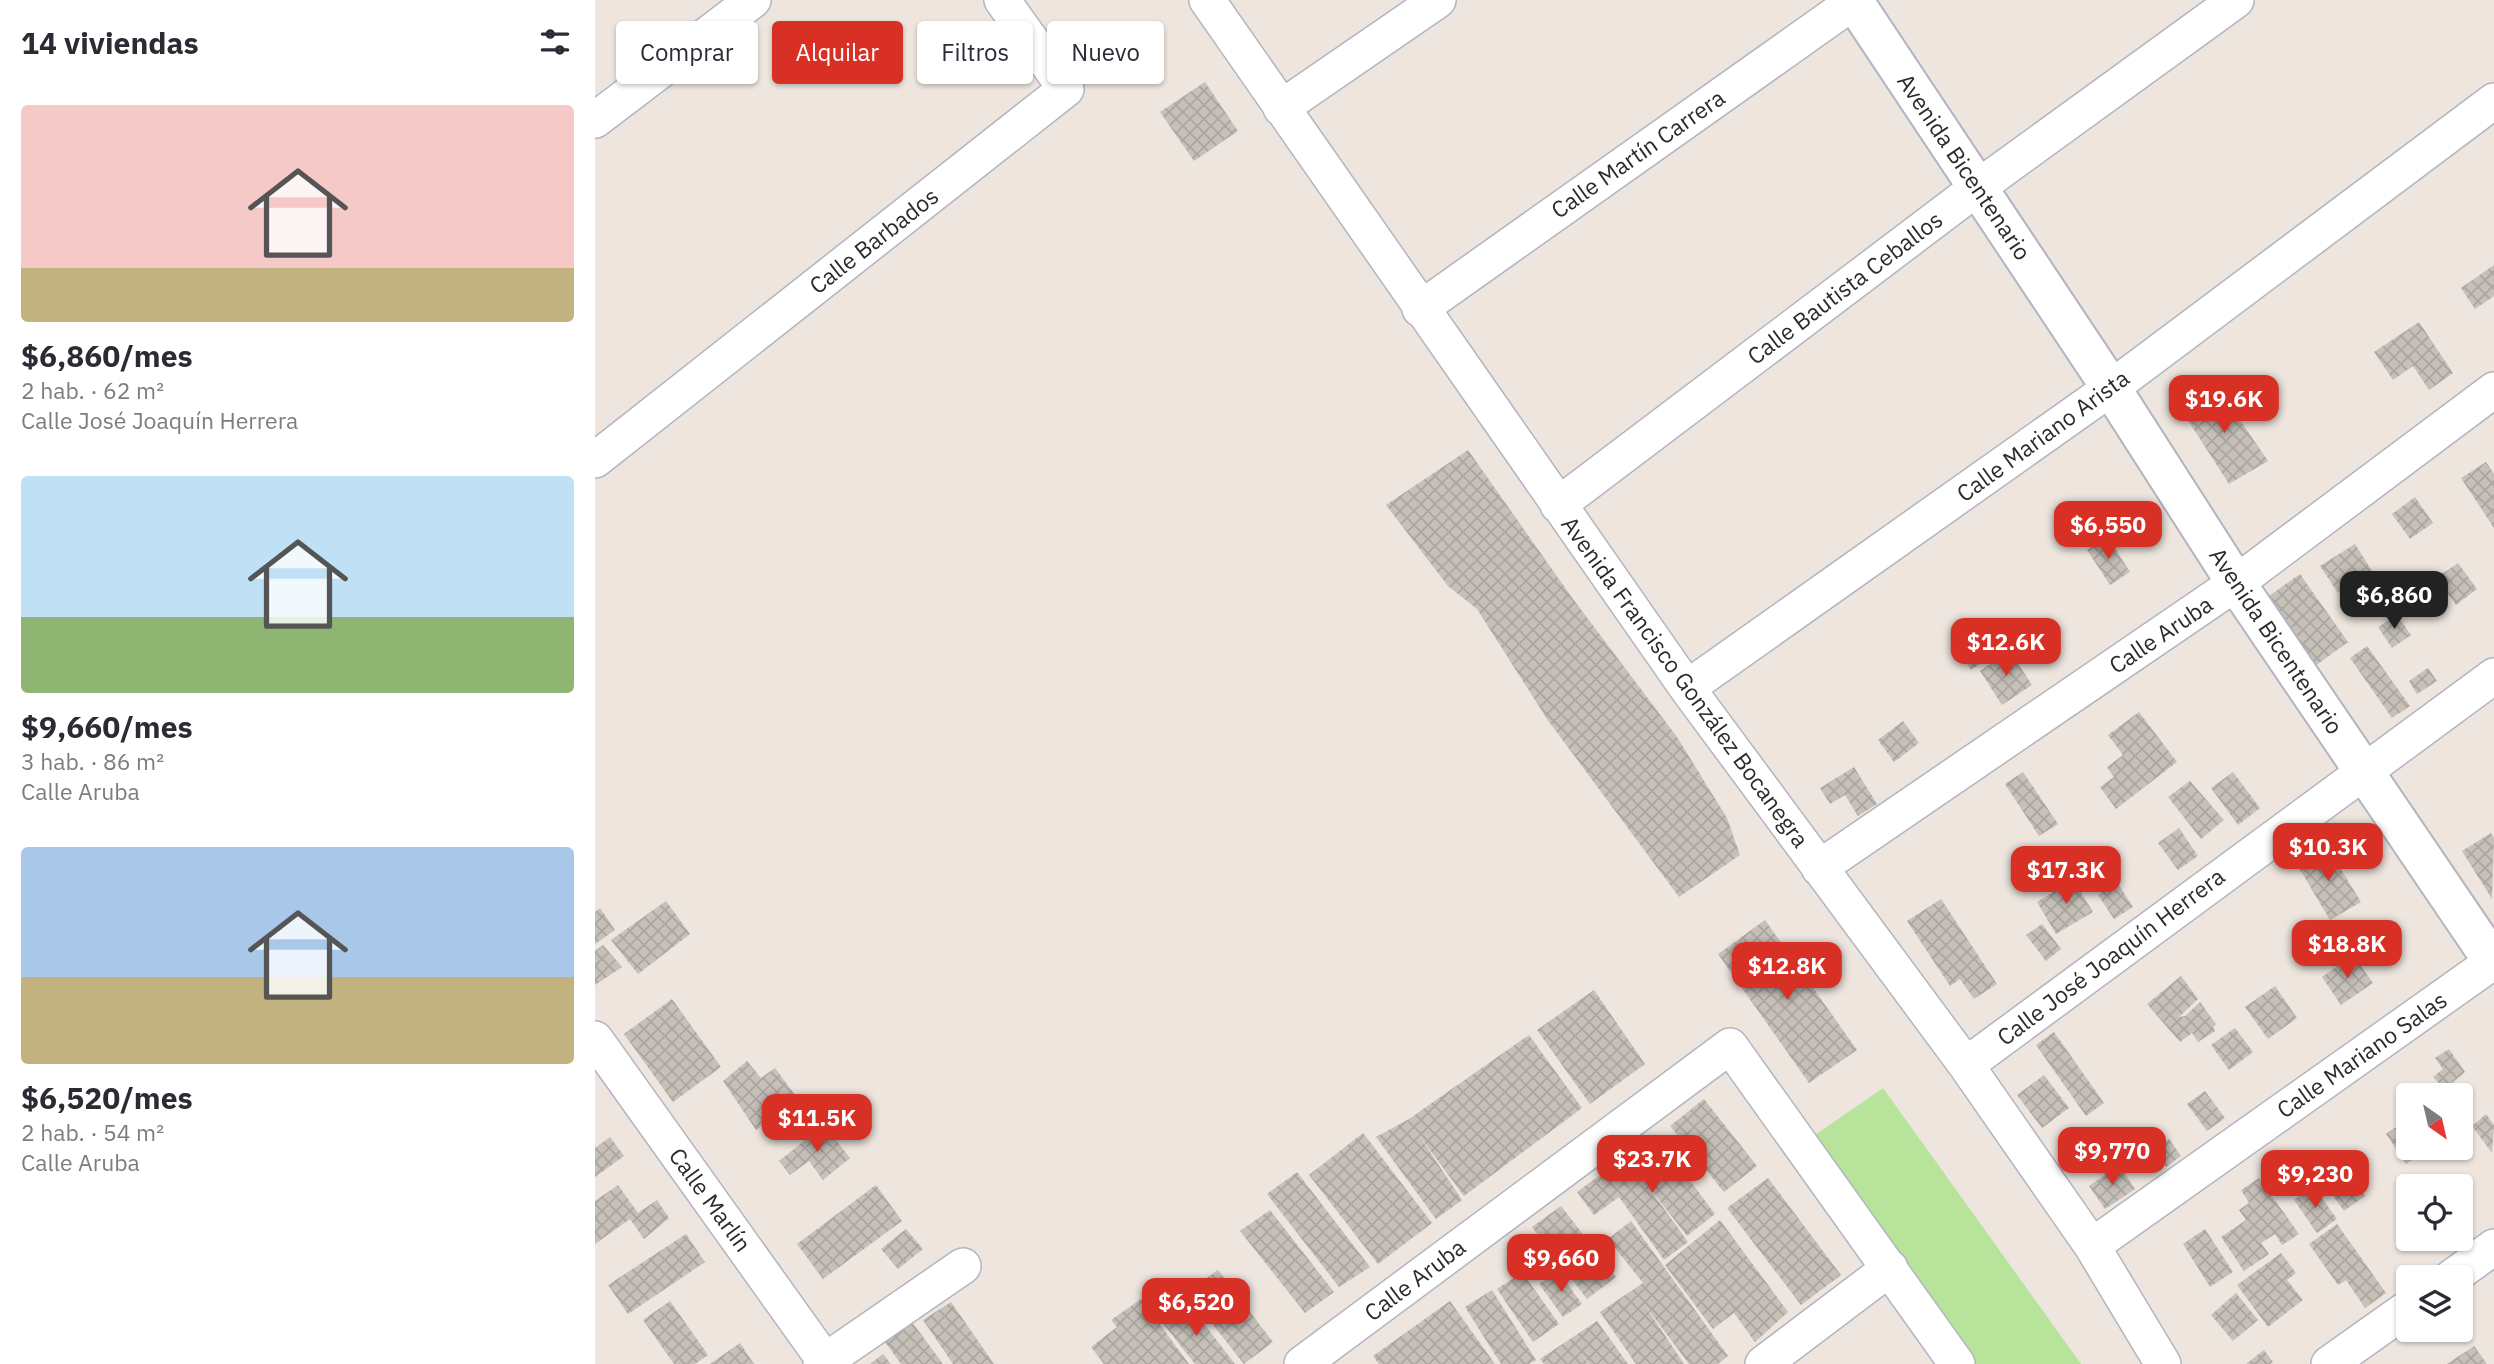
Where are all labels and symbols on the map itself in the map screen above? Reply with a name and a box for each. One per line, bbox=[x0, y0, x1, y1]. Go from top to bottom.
street label: Avenida Bicentenario bbox=[1891, 67, 2038, 266]
street label: Calle Martín Carrera bbox=[1545, 82, 1730, 224]
street label: Calle Barbados bbox=[803, 180, 944, 300]
street label: Calle Bautista Ceballos bbox=[1741, 204, 1948, 371]
street label: Calle Mariano Arista bbox=[1950, 362, 2135, 508]
pin: $19.6K bbox=[2167, 376, 2281, 435]
pin: $6,550 bbox=[2051, 502, 2165, 561]
street label: Avenida Francisco González Bocanegra bbox=[1555, 510, 1816, 853]
street label: Avenida Bicentenario bbox=[2203, 541, 2350, 740]
pin: $6,860 bbox=[2337, 572, 2451, 631]
street label: Calle Aruba bbox=[2103, 588, 2218, 680]
pin: $12.6K bbox=[1949, 618, 2063, 678]
pin: $10.3K bbox=[2271, 824, 2385, 883]
pin: $17.3K bbox=[2009, 846, 2123, 906]
street label: Calle José Joaquín Herrera bbox=[1991, 861, 2230, 1052]
pin: $18.8K bbox=[2290, 920, 2404, 980]
pin: $12.8K bbox=[1730, 942, 1844, 1002]
street label: Calle Mariano Salas bbox=[2270, 984, 2452, 1124]
north arrow bbox=[2396, 1083, 2473, 1160]
pin: $11.5K bbox=[760, 1094, 874, 1154]
pin: $9,770 bbox=[2055, 1128, 2169, 1187]
pin: $23.7K bbox=[1595, 1136, 1709, 1195]
street label: Calle Marlín bbox=[663, 1141, 759, 1257]
pin: $9,230 bbox=[2258, 1150, 2372, 1210]
street label: Calle Aruba bbox=[1358, 1231, 1471, 1327]
pin: $9,660 bbox=[1504, 1234, 1618, 1294]
pin: $6,520 bbox=[1139, 1278, 1253, 1338]

